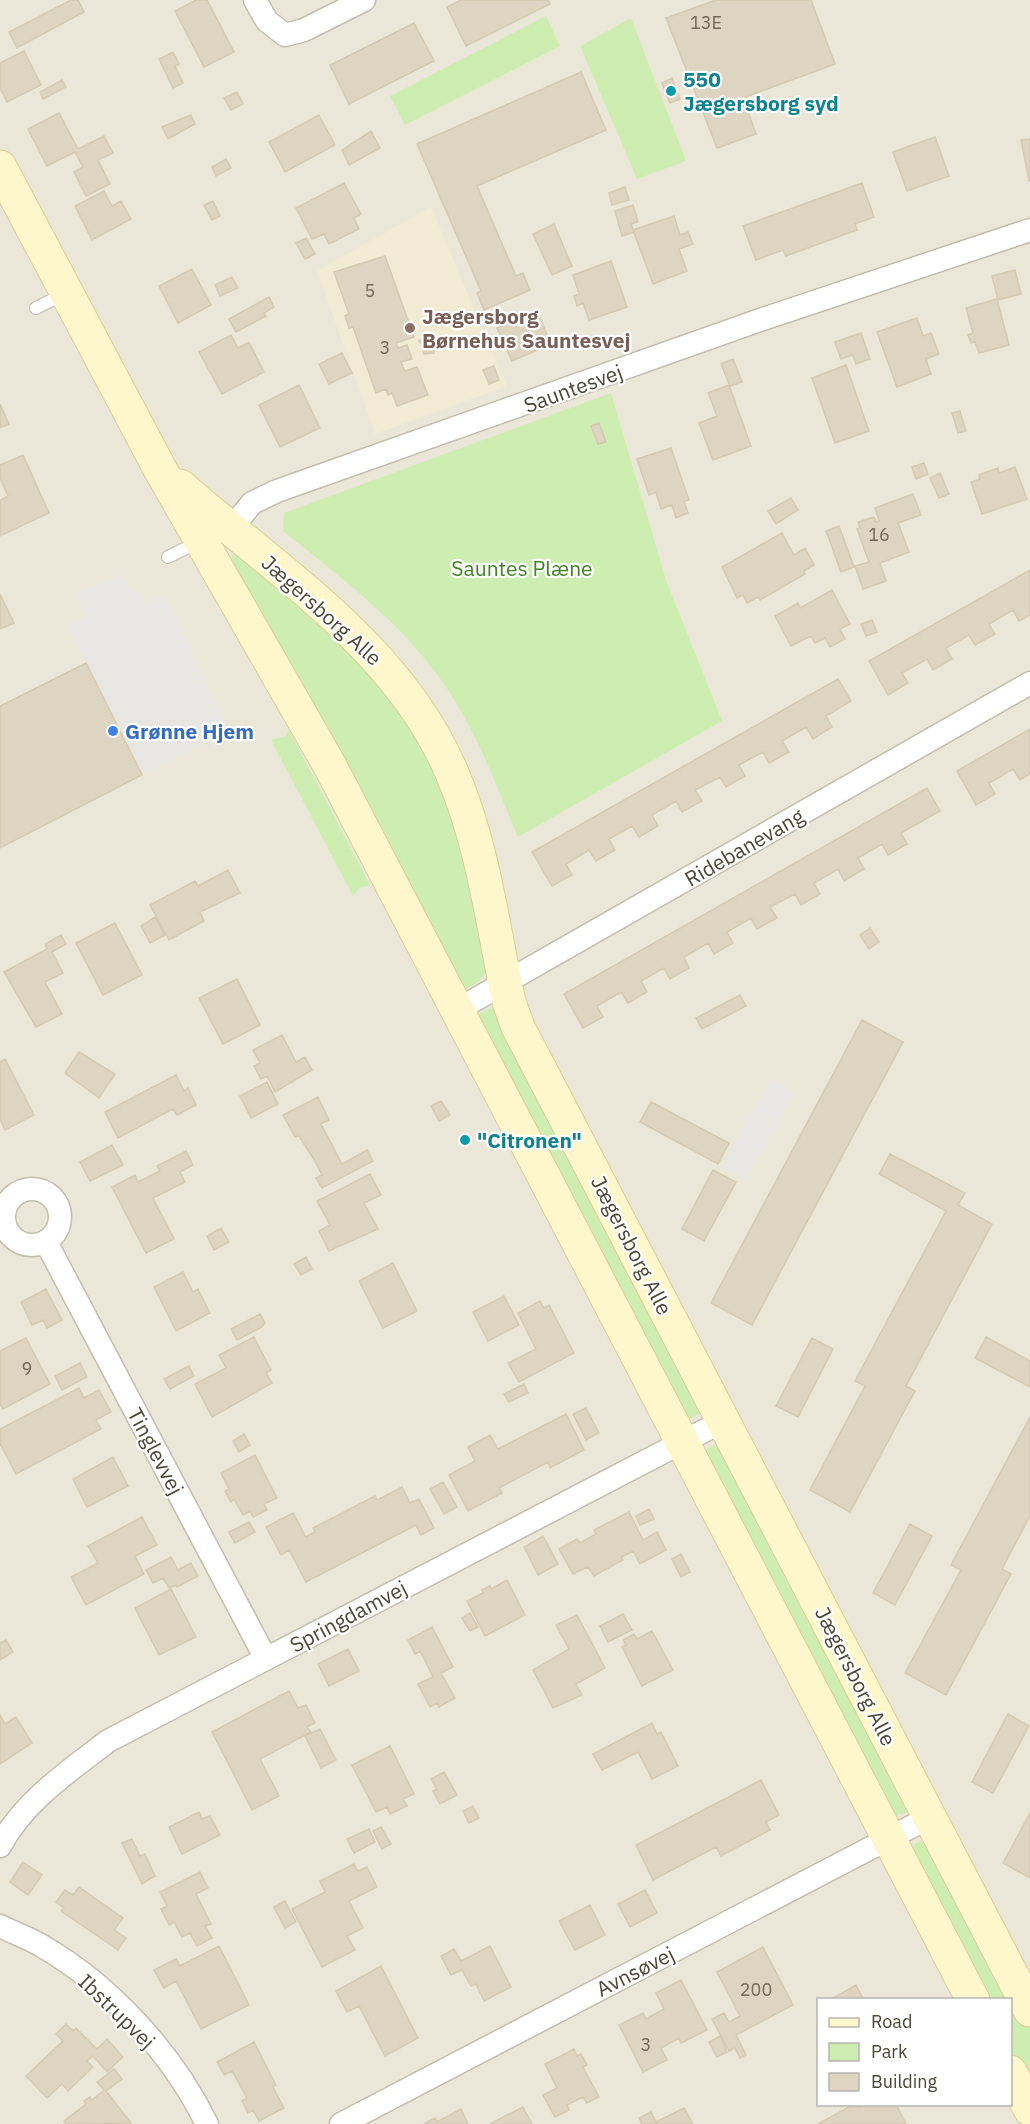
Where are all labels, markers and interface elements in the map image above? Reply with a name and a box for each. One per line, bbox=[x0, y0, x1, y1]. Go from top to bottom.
house number: 13E bbox=[690, 11, 722, 34]
place label: 550 Jægersborg syd bbox=[683, 65, 839, 117]
marker: 550 Jægersborg syd bbox=[664, 84, 678, 98]
house number: 5 bbox=[365, 279, 375, 302]
place label: Jægersborg Børnehus Sauntesvej bbox=[422, 302, 631, 354]
marker: Jægersborg Børnehus Sauntesvej bbox=[403, 321, 417, 335]
house number: 3 bbox=[380, 336, 390, 359]
street label: Sauntesvej bbox=[520, 357, 626, 419]
house number: 16 bbox=[868, 523, 890, 546]
street label: Jægersborg Alle bbox=[256, 548, 388, 672]
park label: Sauntes Plæne bbox=[451, 554, 593, 582]
place label: Grønne Hjem bbox=[125, 717, 254, 745]
marker: Grønne Hjem bbox=[106, 724, 120, 738]
street label: Ridebanevang bbox=[679, 802, 809, 892]
place label: "Citronen" bbox=[477, 1126, 582, 1154]
marker: "Citronen" bbox=[458, 1133, 472, 1147]
street label: Jægersborg Alle bbox=[585, 1171, 679, 1319]
house number: 9 bbox=[22, 1357, 32, 1380]
street label: Tinglevvej bbox=[121, 1403, 191, 1499]
street label: Springdamvej bbox=[285, 1573, 411, 1659]
street label: Jægersborg Alle bbox=[809, 1602, 903, 1750]
street label: Avnsøvej bbox=[591, 1939, 679, 2003]
street label: Ibstrupvej bbox=[73, 1967, 161, 2055]
house number: 200 bbox=[740, 1978, 772, 2001]
legend bbox=[817, 1998, 1012, 2106]
text: Road bbox=[871, 2010, 912, 2033]
house number: 3 bbox=[641, 2033, 651, 2056]
text: Park bbox=[871, 2040, 908, 2063]
text: Building bbox=[871, 2070, 938, 2093]

